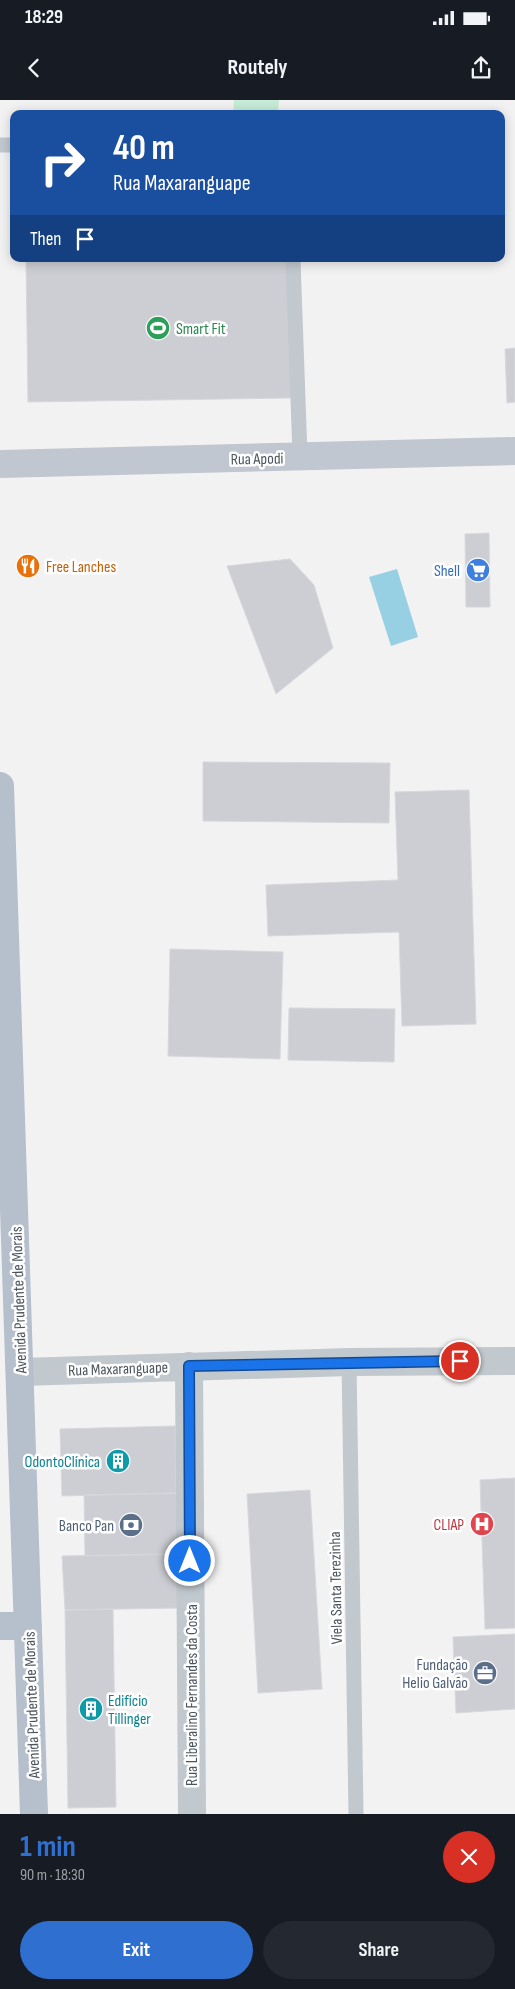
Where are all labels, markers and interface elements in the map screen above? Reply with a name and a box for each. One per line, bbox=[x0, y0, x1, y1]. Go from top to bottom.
text: 18:29 bbox=[25, 6, 63, 29]
icon: back bbox=[20, 54, 48, 82]
text: Routely bbox=[228, 54, 287, 81]
icon: share bbox=[467, 54, 495, 82]
text: 40 m bbox=[113, 127, 175, 170]
icon: right bbox=[30, 130, 95, 195]
text: Rua Maxaranguape bbox=[113, 170, 251, 197]
icon: arrive bbox=[71, 225, 99, 253]
text: Then bbox=[30, 228, 61, 251]
sports icon: Smart Fit bbox=[145, 315, 171, 341]
place label: Smart Fit bbox=[176, 320, 226, 339]
street label: Rua Apodi bbox=[230, 450, 284, 469]
restaurant icon: Free Lanches bbox=[15, 553, 41, 579]
supermarket icon: Shell bbox=[465, 557, 491, 583]
place label: Free Lanches bbox=[46, 558, 116, 577]
place label: Shell bbox=[434, 562, 460, 581]
street label: Avenida Prudente de Morais bbox=[7, 1226, 32, 1375]
pin bbox=[439, 1340, 481, 1382]
icon: arrive bbox=[446, 1347, 474, 1375]
street label: Rua Maxaranguape bbox=[68, 1358, 168, 1381]
building icon: OdontoClínica bbox=[105, 1448, 131, 1474]
place label: OdontoClínica bbox=[25, 1453, 100, 1472]
hospital icon: CLIAP bbox=[469, 1511, 495, 1537]
bank icon: Banco Pan bbox=[118, 1512, 144, 1538]
place label: CLIAP bbox=[433, 1516, 464, 1535]
place label: Banco Pan bbox=[59, 1517, 114, 1536]
street label: Viela Santa Terezinha bbox=[326, 1531, 347, 1645]
position arrow bbox=[163, 1534, 215, 1586]
street label: Rua Liberalino Fernandes da Costa bbox=[183, 1604, 202, 1786]
street label: Avenida Prudente de Morais bbox=[20, 1631, 45, 1780]
place label: Fundação Helio Galvão bbox=[402, 1656, 468, 1693]
office icon: Fundação Helio Galvão bbox=[472, 1660, 498, 1686]
place label: Edifício Tillinger bbox=[108, 1692, 151, 1729]
building icon: Edifício Tillinger bbox=[78, 1696, 104, 1722]
text: 1 min bbox=[20, 1829, 76, 1865]
button: close bbox=[443, 1831, 495, 1883]
text: 90 m · 18:30 bbox=[20, 1866, 85, 1885]
button: Exit bbox=[20, 1921, 253, 1979]
button: Share bbox=[263, 1921, 495, 1979]

